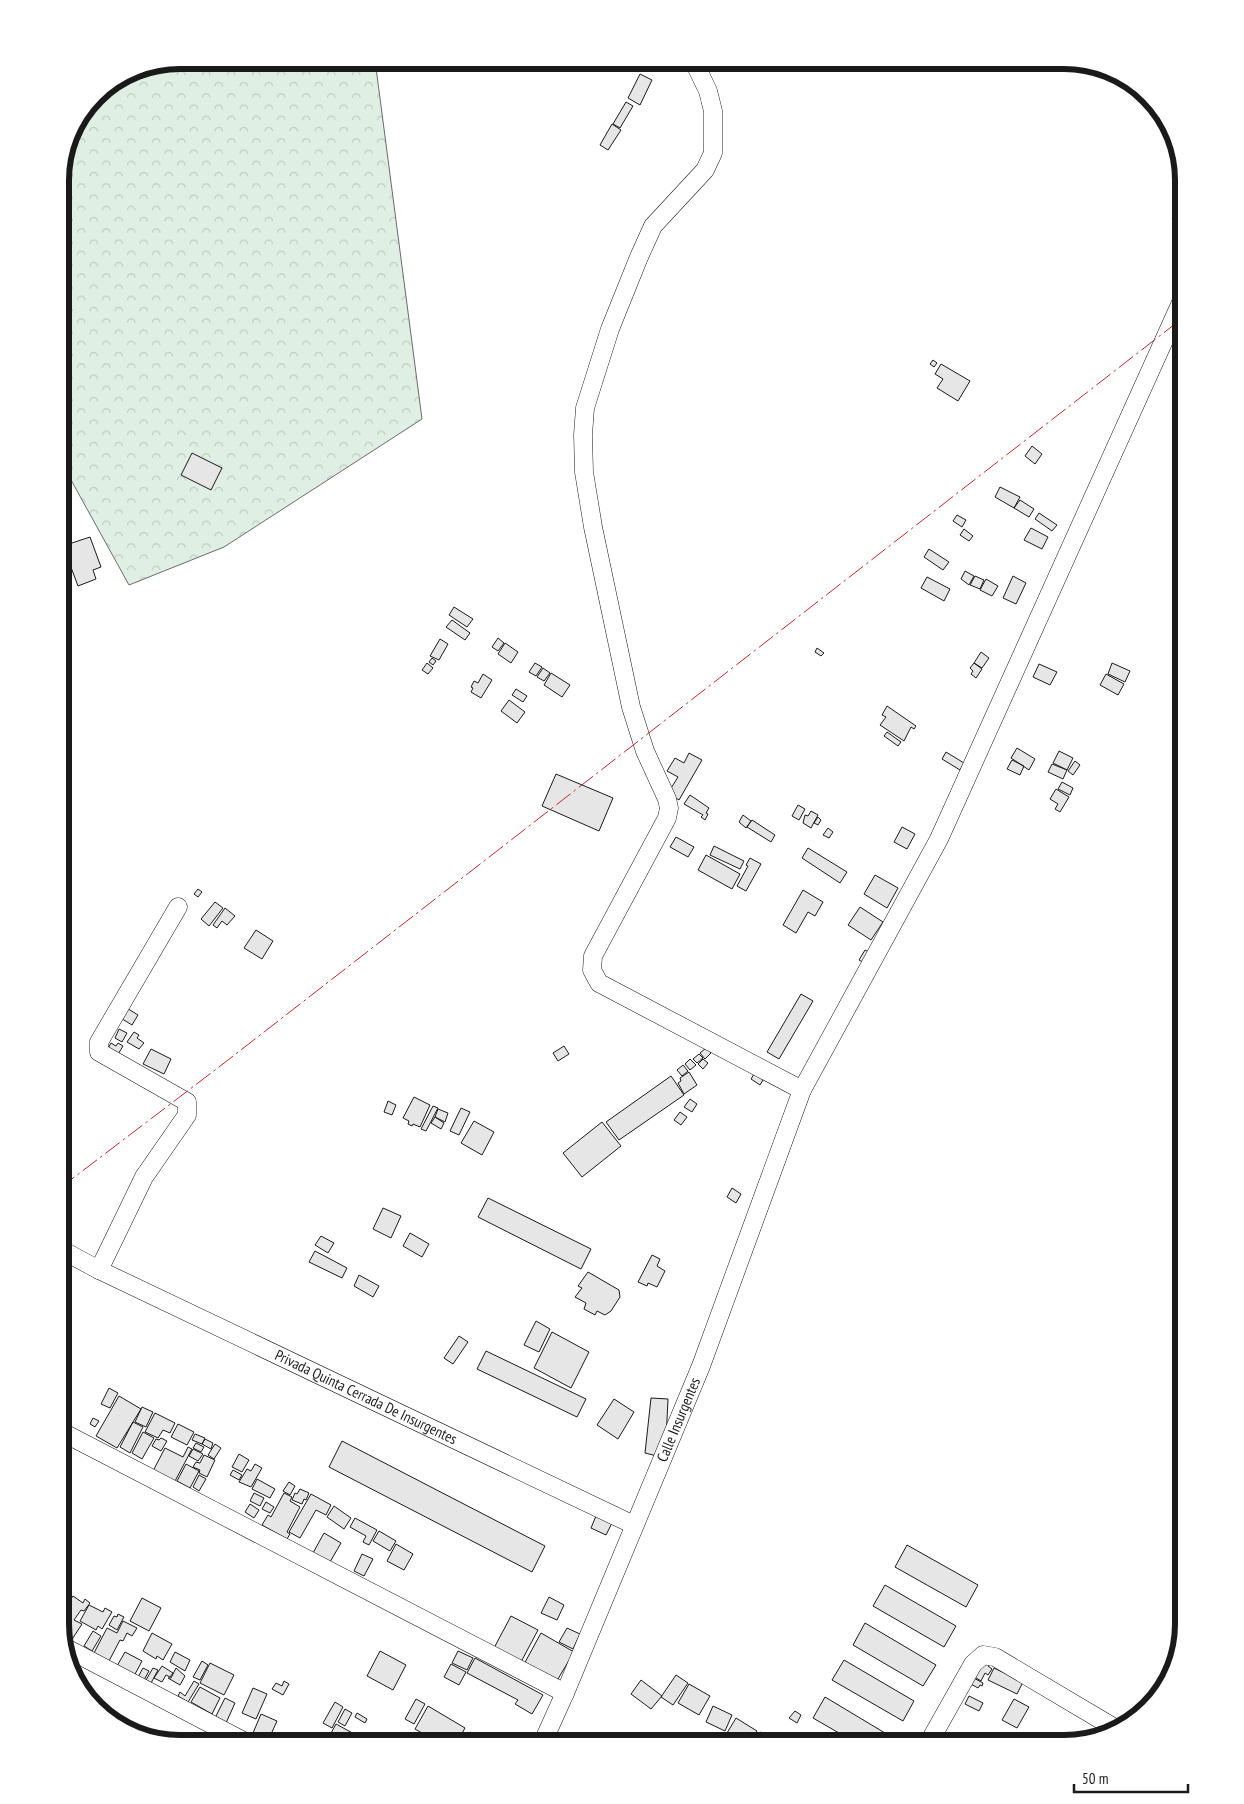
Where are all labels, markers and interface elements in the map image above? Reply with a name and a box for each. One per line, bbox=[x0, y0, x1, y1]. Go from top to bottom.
street label: Privada Quinta Cerrada De Insurgentes bbox=[272, 1345, 460, 1448]
street label: Calle Insurgentes bbox=[652, 1374, 704, 1464]
scale bar bbox=[1074, 1762, 1188, 1794]
text: 50 m bbox=[1082, 1769, 1108, 1788]

